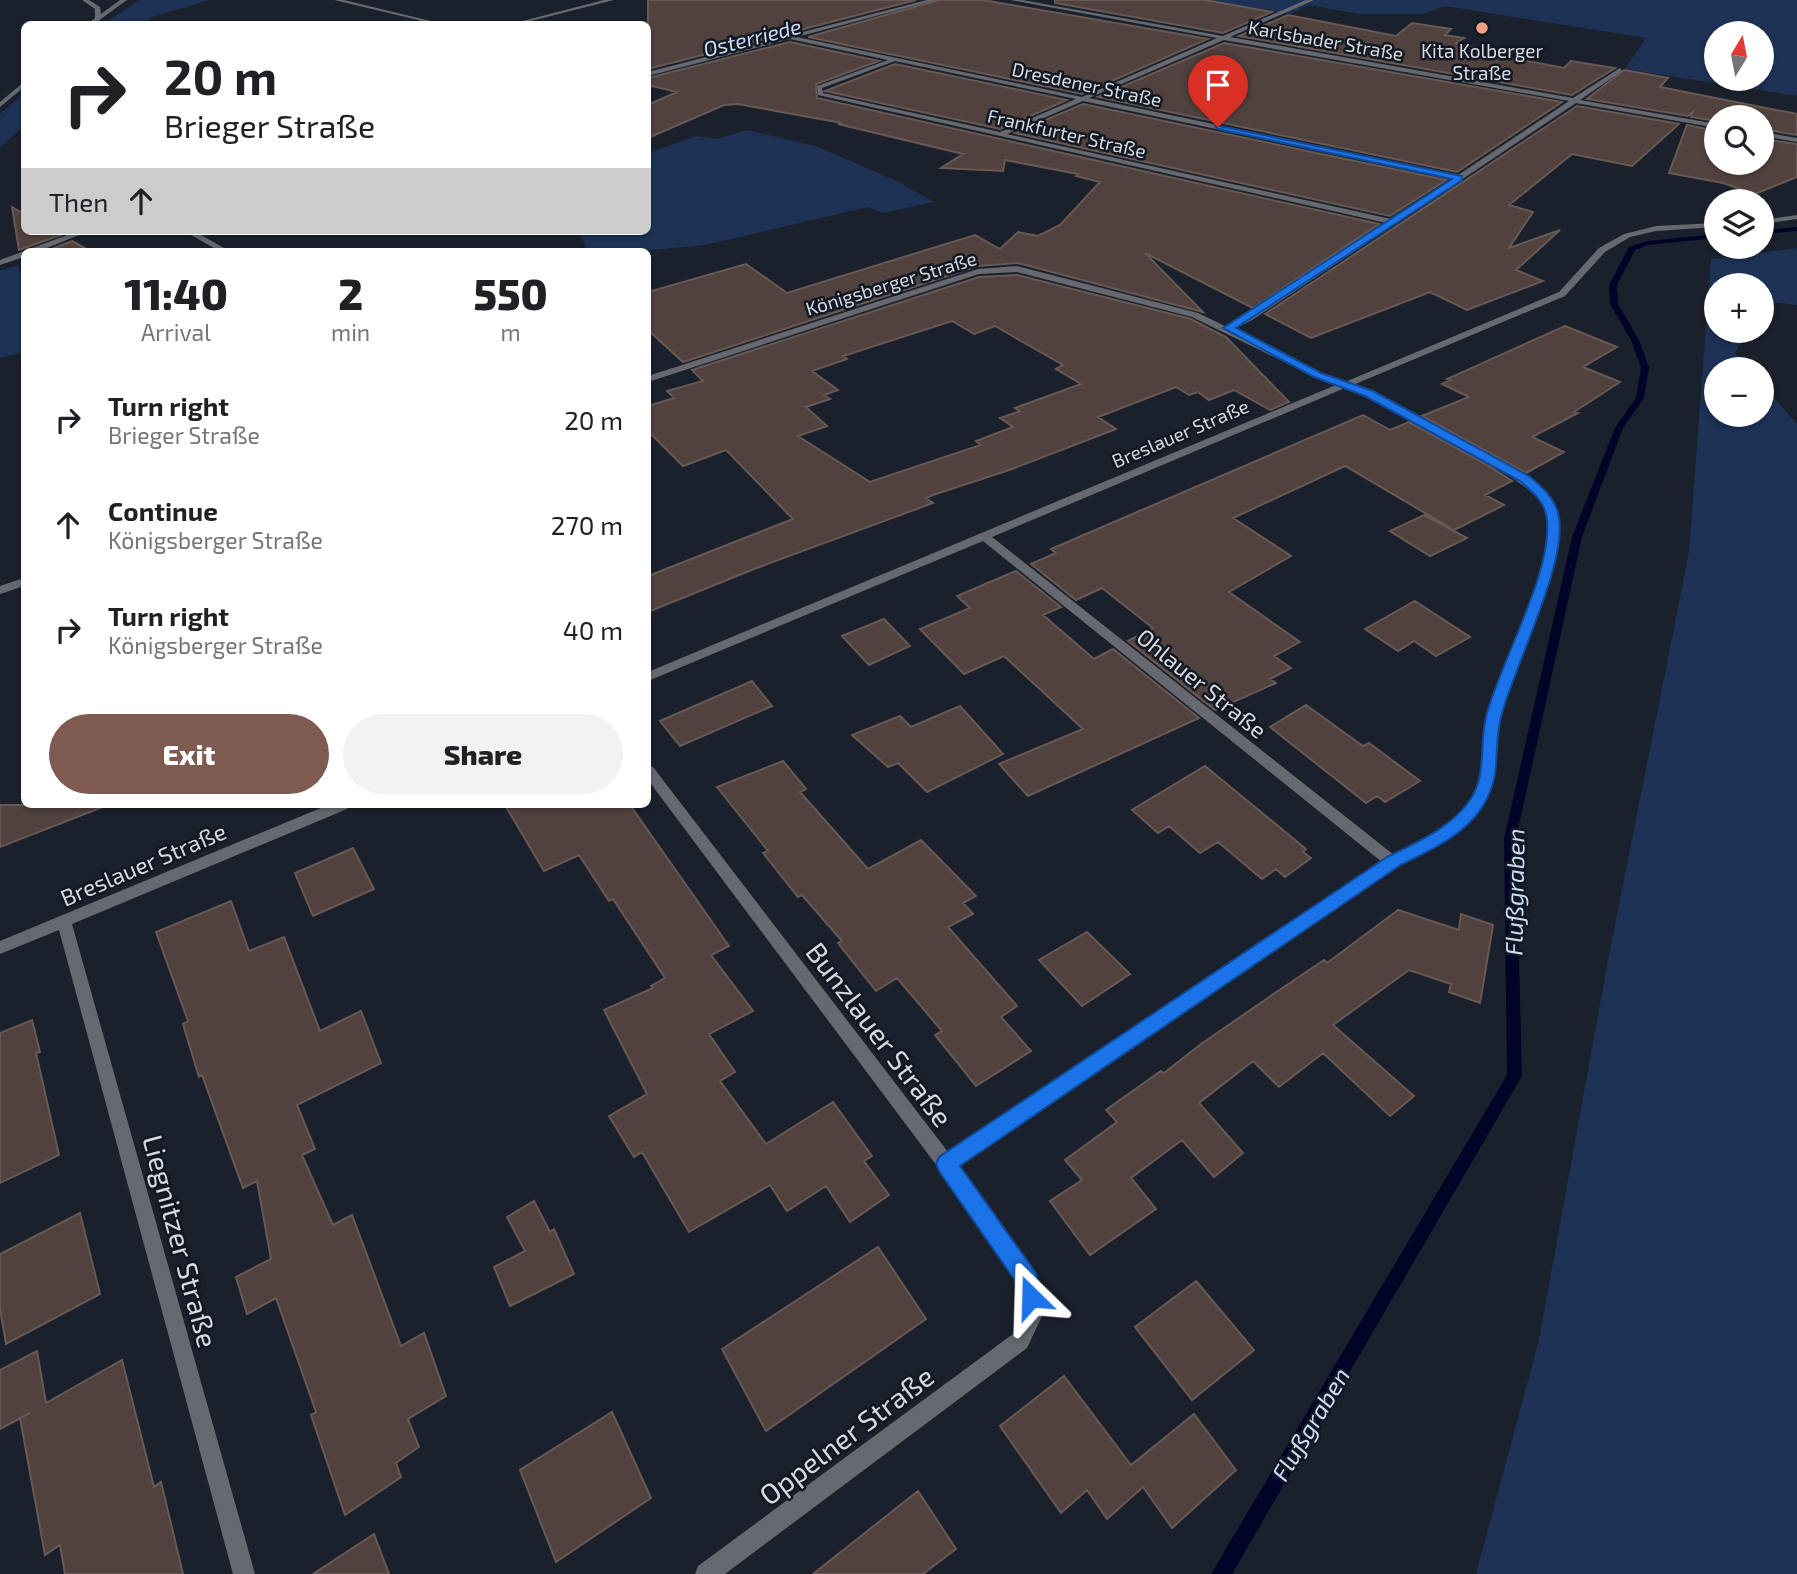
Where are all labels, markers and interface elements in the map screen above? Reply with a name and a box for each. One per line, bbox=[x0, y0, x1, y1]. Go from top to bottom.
water label: Osterriede bbox=[700, 13, 804, 61]
street label: Karlsbader Straße bbox=[1247, 15, 1405, 65]
marker: Kita Kolberger Straße bbox=[1474, 20, 1490, 36]
north arrow bbox=[1704, 21, 1774, 91]
map controls bbox=[1704, 21, 1774, 427]
place label: Kita Kolberger Straße bbox=[1421, 39, 1543, 84]
text: 20 m bbox=[164, 46, 277, 105]
icon: right bbox=[49, 49, 140, 140]
pin bbox=[1188, 55, 1248, 127]
street label: Dresdener Straße bbox=[1010, 57, 1164, 111]
icon: arrive bbox=[1199, 66, 1237, 104]
street label: Frankfurter Straße bbox=[985, 104, 1149, 162]
button: search bbox=[1704, 105, 1774, 175]
text: Brieger Straße bbox=[164, 106, 375, 144]
icon: ahead bbox=[122, 182, 160, 220]
text: Then bbox=[49, 186, 108, 217]
button: layers bbox=[1704, 189, 1774, 259]
street label: Königsberger Straße bbox=[803, 246, 979, 320]
text: 11:40 bbox=[124, 268, 228, 318]
text: 2 bbox=[338, 268, 363, 318]
text: 550 bbox=[473, 268, 548, 318]
button: + bbox=[1704, 273, 1774, 343]
text: Arrival bbox=[141, 318, 211, 346]
text: min bbox=[331, 318, 370, 346]
text: m bbox=[501, 318, 521, 346]
button: − bbox=[1704, 357, 1774, 427]
text: Turn right bbox=[108, 390, 229, 421]
street label: Breslauer Straße bbox=[1108, 394, 1252, 472]
icon: right bbox=[49, 401, 87, 439]
text: 20 m bbox=[564, 404, 623, 435]
text: Brieger Straße bbox=[108, 421, 260, 449]
text: Continue bbox=[108, 495, 218, 526]
icon: ahead bbox=[49, 506, 87, 544]
text: 270 m bbox=[551, 509, 623, 540]
text: Königsberger Straße bbox=[108, 526, 323, 554]
text: Turn right bbox=[108, 600, 229, 631]
icon: right bbox=[49, 611, 87, 649]
text: 40 m bbox=[563, 614, 623, 645]
street label: Ohlauer Straße bbox=[1131, 622, 1273, 744]
text: Königsberger Straße bbox=[108, 631, 323, 659]
button: Exit bbox=[49, 714, 329, 794]
button: Share bbox=[343, 714, 623, 794]
street label: Breslauer Straße bbox=[56, 816, 230, 912]
water label: Flußgraben bbox=[1498, 828, 1530, 956]
street label: Bunzlauer Straße bbox=[800, 935, 960, 1133]
street label: Liegnitzer Straße bbox=[136, 1131, 226, 1351]
position arrow bbox=[994, 1260, 1068, 1334]
street label: Oppelner Straße bbox=[752, 1358, 940, 1512]
water label: Flußgraben bbox=[1265, 1362, 1355, 1486]

